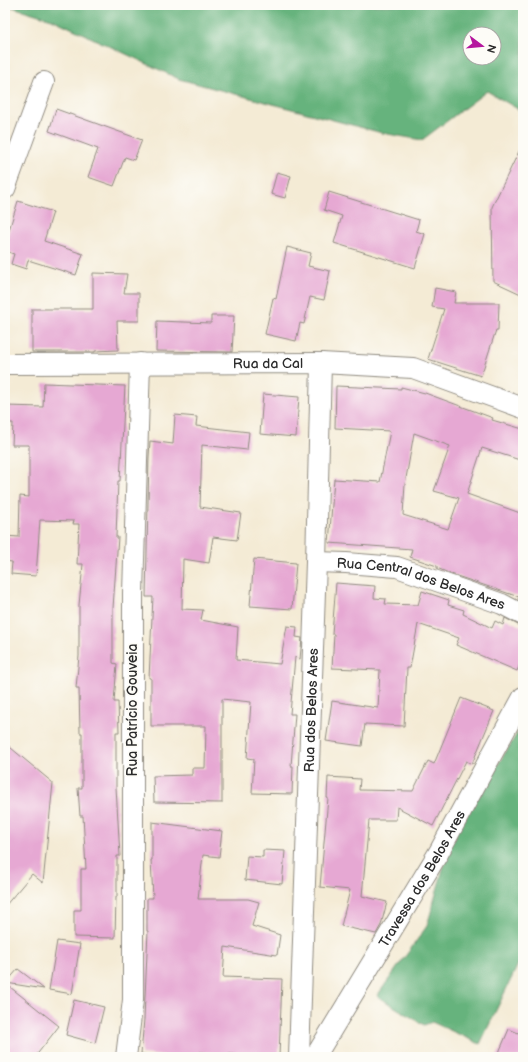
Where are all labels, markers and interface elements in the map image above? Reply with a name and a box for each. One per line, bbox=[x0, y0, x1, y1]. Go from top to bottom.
north arrow bbox=[462, 26, 502, 66]
text: N bbox=[484, 43, 499, 54]
street label: Rua da Cal bbox=[233, 355, 303, 372]
street label: Rua Central dos Belos Ares bbox=[336, 555, 507, 613]
street label: Rua Patrício Gouveia bbox=[124, 643, 141, 776]
street label: Rua dos Belos Ares bbox=[301, 648, 322, 773]
street label: Travessa dos Belos Ares bbox=[375, 807, 469, 950]

